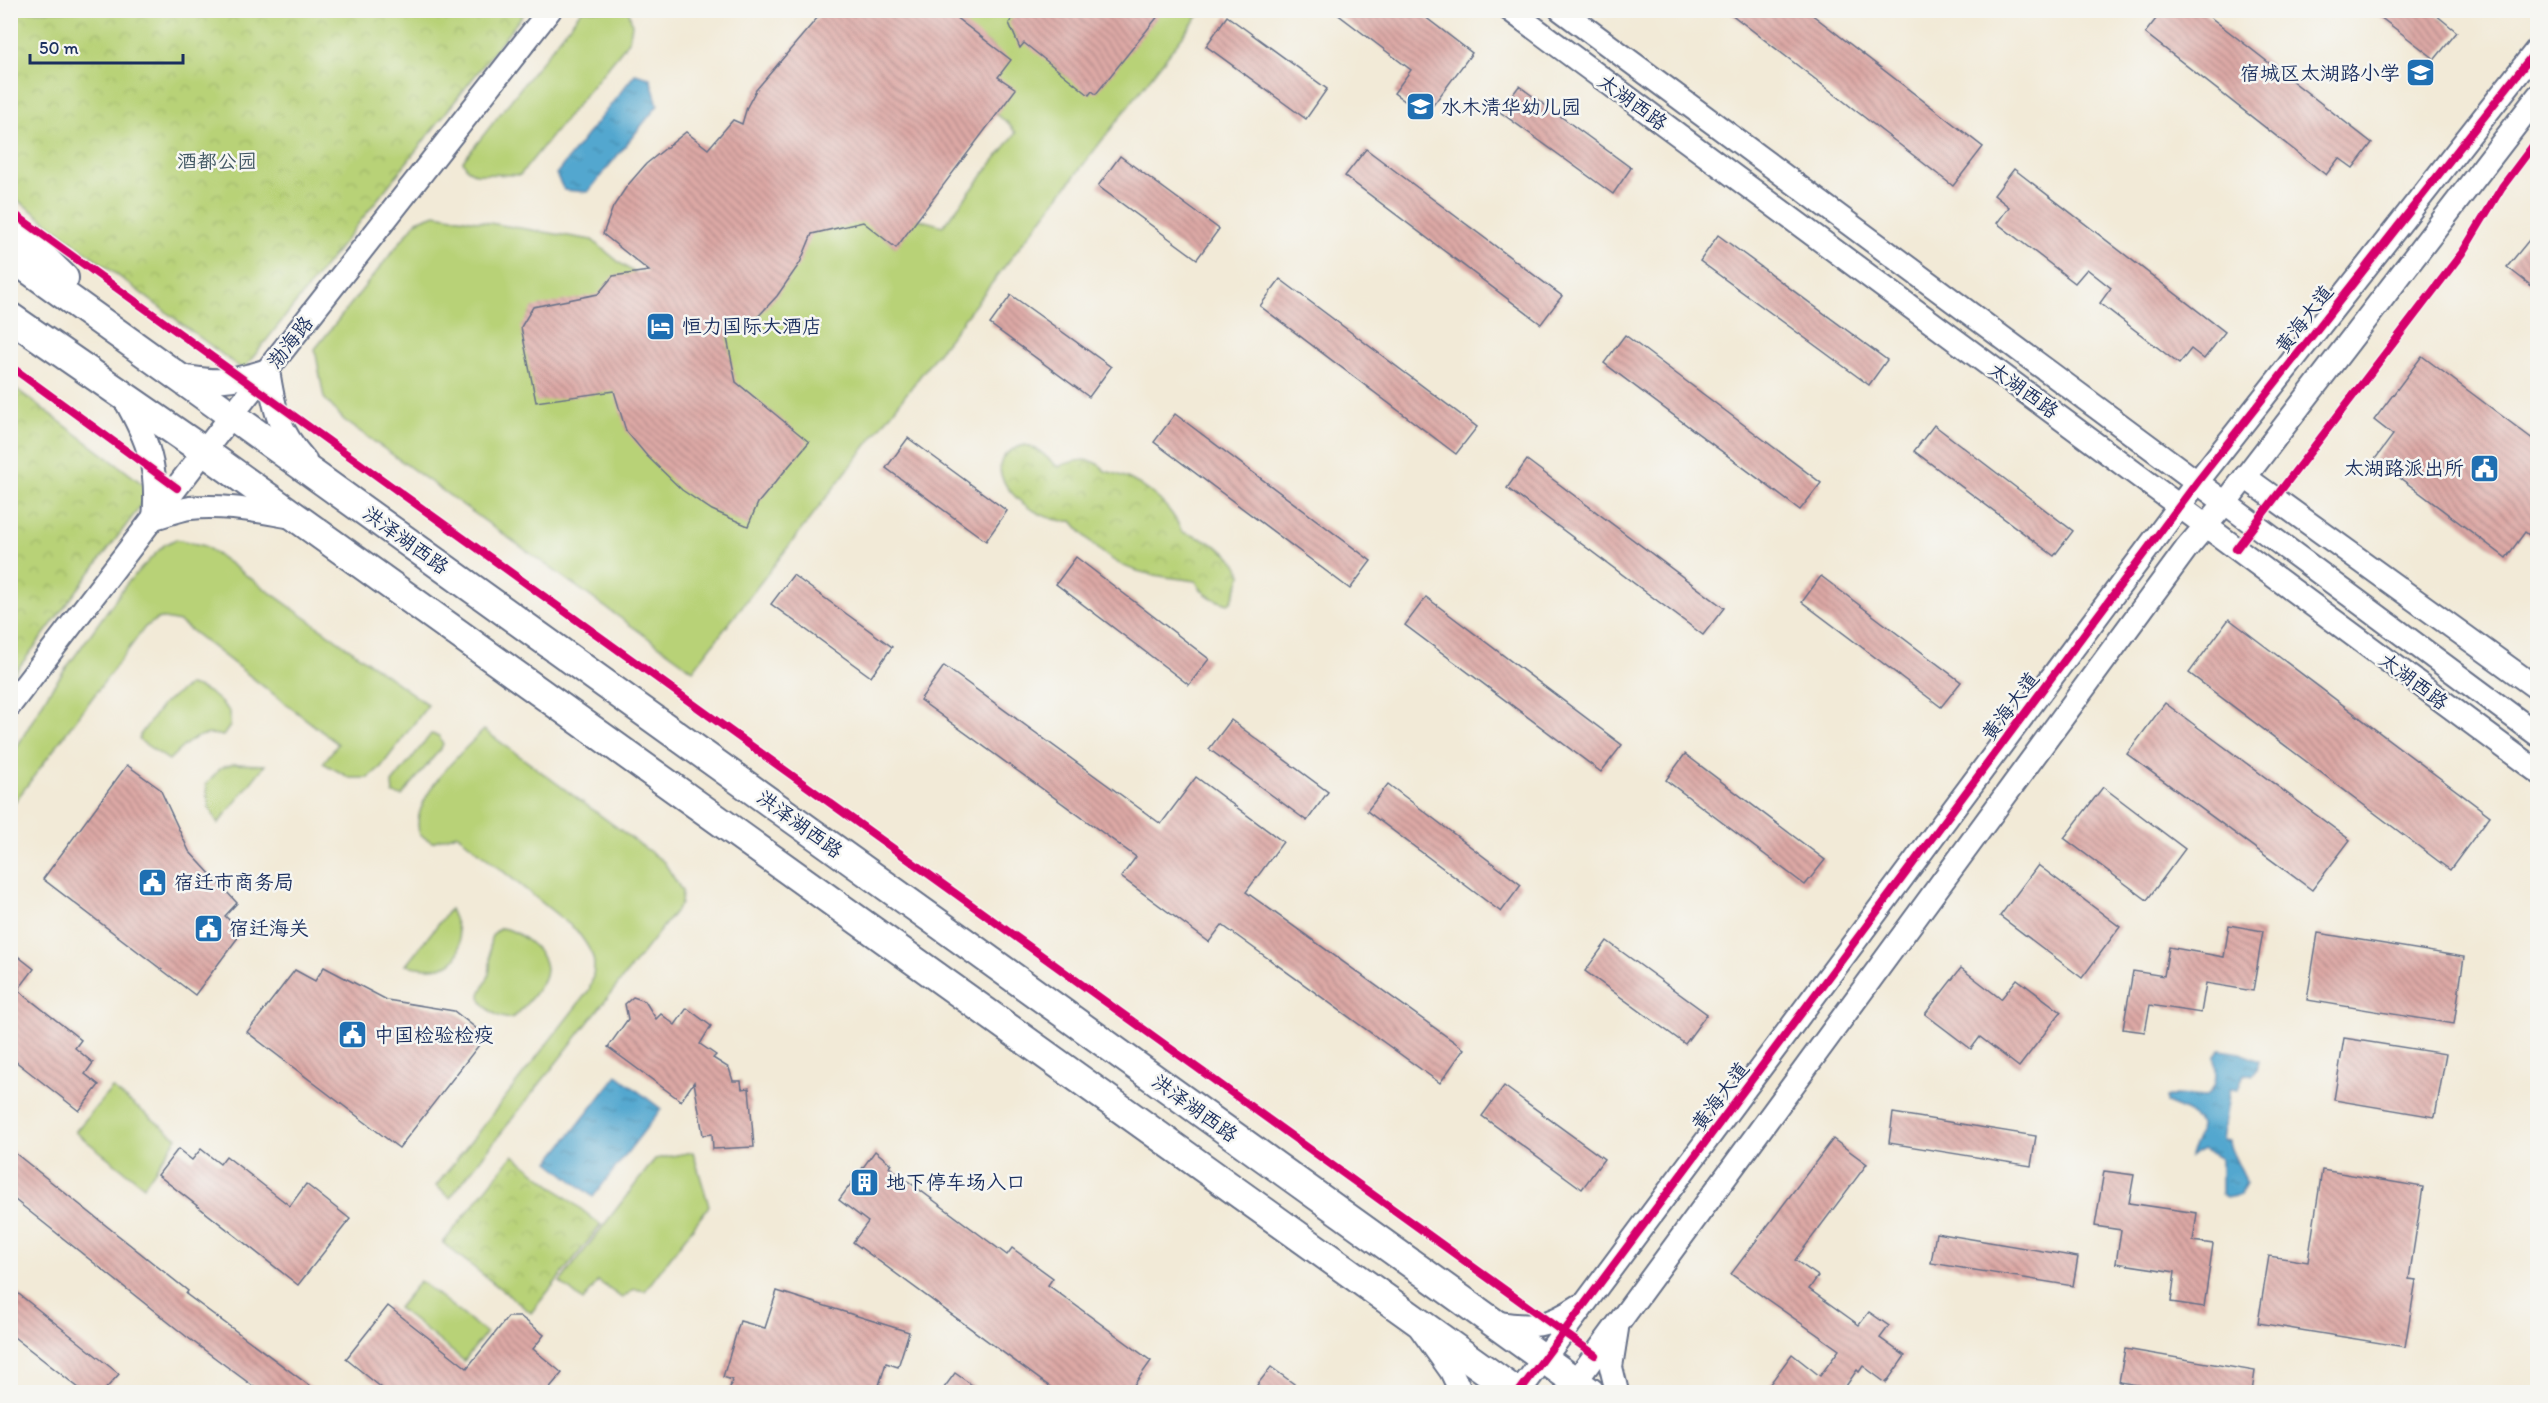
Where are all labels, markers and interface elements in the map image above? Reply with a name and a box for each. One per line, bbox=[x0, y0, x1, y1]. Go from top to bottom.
scale bar bbox=[30, 27, 183, 65]
text: 50 m bbox=[39, 37, 79, 59]
school or university icon: 宿城区太湖路小学 bbox=[2405, 57, 2437, 89]
place label: 宿城区太湖路小学 bbox=[2240, 61, 2400, 85]
street label: 太湖西路 bbox=[1594, 69, 1673, 136]
school or university icon: 水木清华幼儿园 bbox=[1404, 91, 1436, 123]
place label: 水木清华幼儿园 bbox=[1441, 95, 1581, 119]
park label: 酒都公园 bbox=[177, 149, 257, 173]
street label: 黄海大道 bbox=[2270, 280, 2338, 358]
street label: 渤海路 bbox=[262, 310, 319, 373]
hotel icon: 恒力国际大酒店 bbox=[645, 310, 677, 342]
place label: 恒力国际大酒店 bbox=[682, 314, 822, 338]
street label: 太湖西路 bbox=[1985, 357, 2064, 424]
public building icon: 太湖路派出所 bbox=[2469, 452, 2501, 484]
place label: 太湖路派出所 bbox=[2344, 456, 2464, 480]
street label: 洪泽湖西路 bbox=[358, 501, 454, 580]
street label: 太湖西路 bbox=[2375, 647, 2454, 715]
street label: 黄海大道 bbox=[1976, 667, 2044, 745]
street label: 洪泽湖西路 bbox=[752, 785, 848, 864]
public building icon: 宿迁市商务局 bbox=[137, 866, 169, 898]
place label: 宿迁市商务局 bbox=[174, 870, 294, 894]
public building icon: 宿迁海关 bbox=[192, 912, 224, 944]
place label: 宿迁海关 bbox=[229, 916, 309, 940]
public building icon: 中国检验检疫 bbox=[337, 1019, 369, 1051]
place label: 中国检验检疫 bbox=[374, 1023, 494, 1047]
street label: 黄海大道 bbox=[1686, 1057, 1754, 1135]
street label: 洪泽湖西路 bbox=[1147, 1069, 1243, 1148]
building icon: 地下停车场入口 bbox=[849, 1166, 881, 1198]
place label: 地下停车场入口 bbox=[886, 1170, 1026, 1194]

